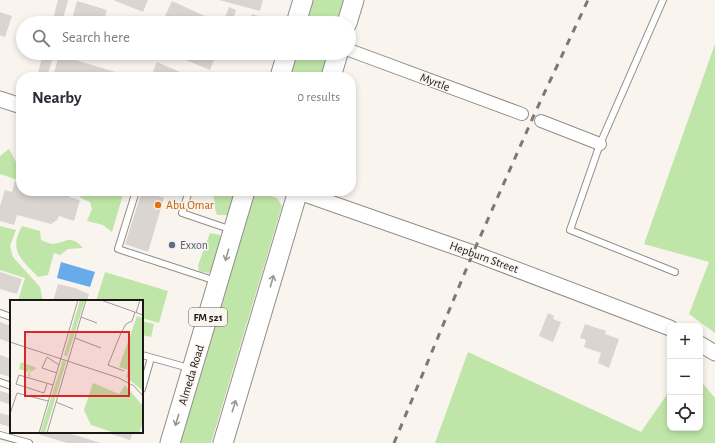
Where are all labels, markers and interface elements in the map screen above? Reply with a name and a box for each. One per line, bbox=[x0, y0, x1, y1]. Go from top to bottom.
search box bbox=[16, 16, 356, 60]
icon: search bbox=[30, 27, 52, 49]
text: Search here bbox=[62, 30, 130, 45]
street label: Myrtle bbox=[418, 71, 451, 94]
text: Nearby bbox=[32, 89, 82, 106]
text: 0 results bbox=[297, 91, 340, 104]
place label: Abu Omar bbox=[166, 199, 214, 211]
marker: Abu Omar bbox=[153, 200, 163, 210]
place label: Exxon bbox=[180, 239, 208, 251]
street label: Hepburn Street bbox=[448, 239, 520, 275]
marker: Exxon bbox=[167, 240, 177, 250]
one-way arrow bbox=[222, 249, 230, 262]
one-way arrow bbox=[269, 275, 276, 288]
inset map bbox=[10, 300, 143, 433]
road number: FM 521 bbox=[189, 308, 227, 326]
map controls bbox=[667, 323, 703, 431]
button: + bbox=[667, 323, 703, 359]
street label: Almeda Road bbox=[176, 343, 206, 407]
button: − bbox=[667, 359, 703, 395]
button: locate bbox=[667, 395, 703, 431]
one-way arrow bbox=[231, 399, 238, 412]
one-way arrow bbox=[173, 413, 180, 426]

